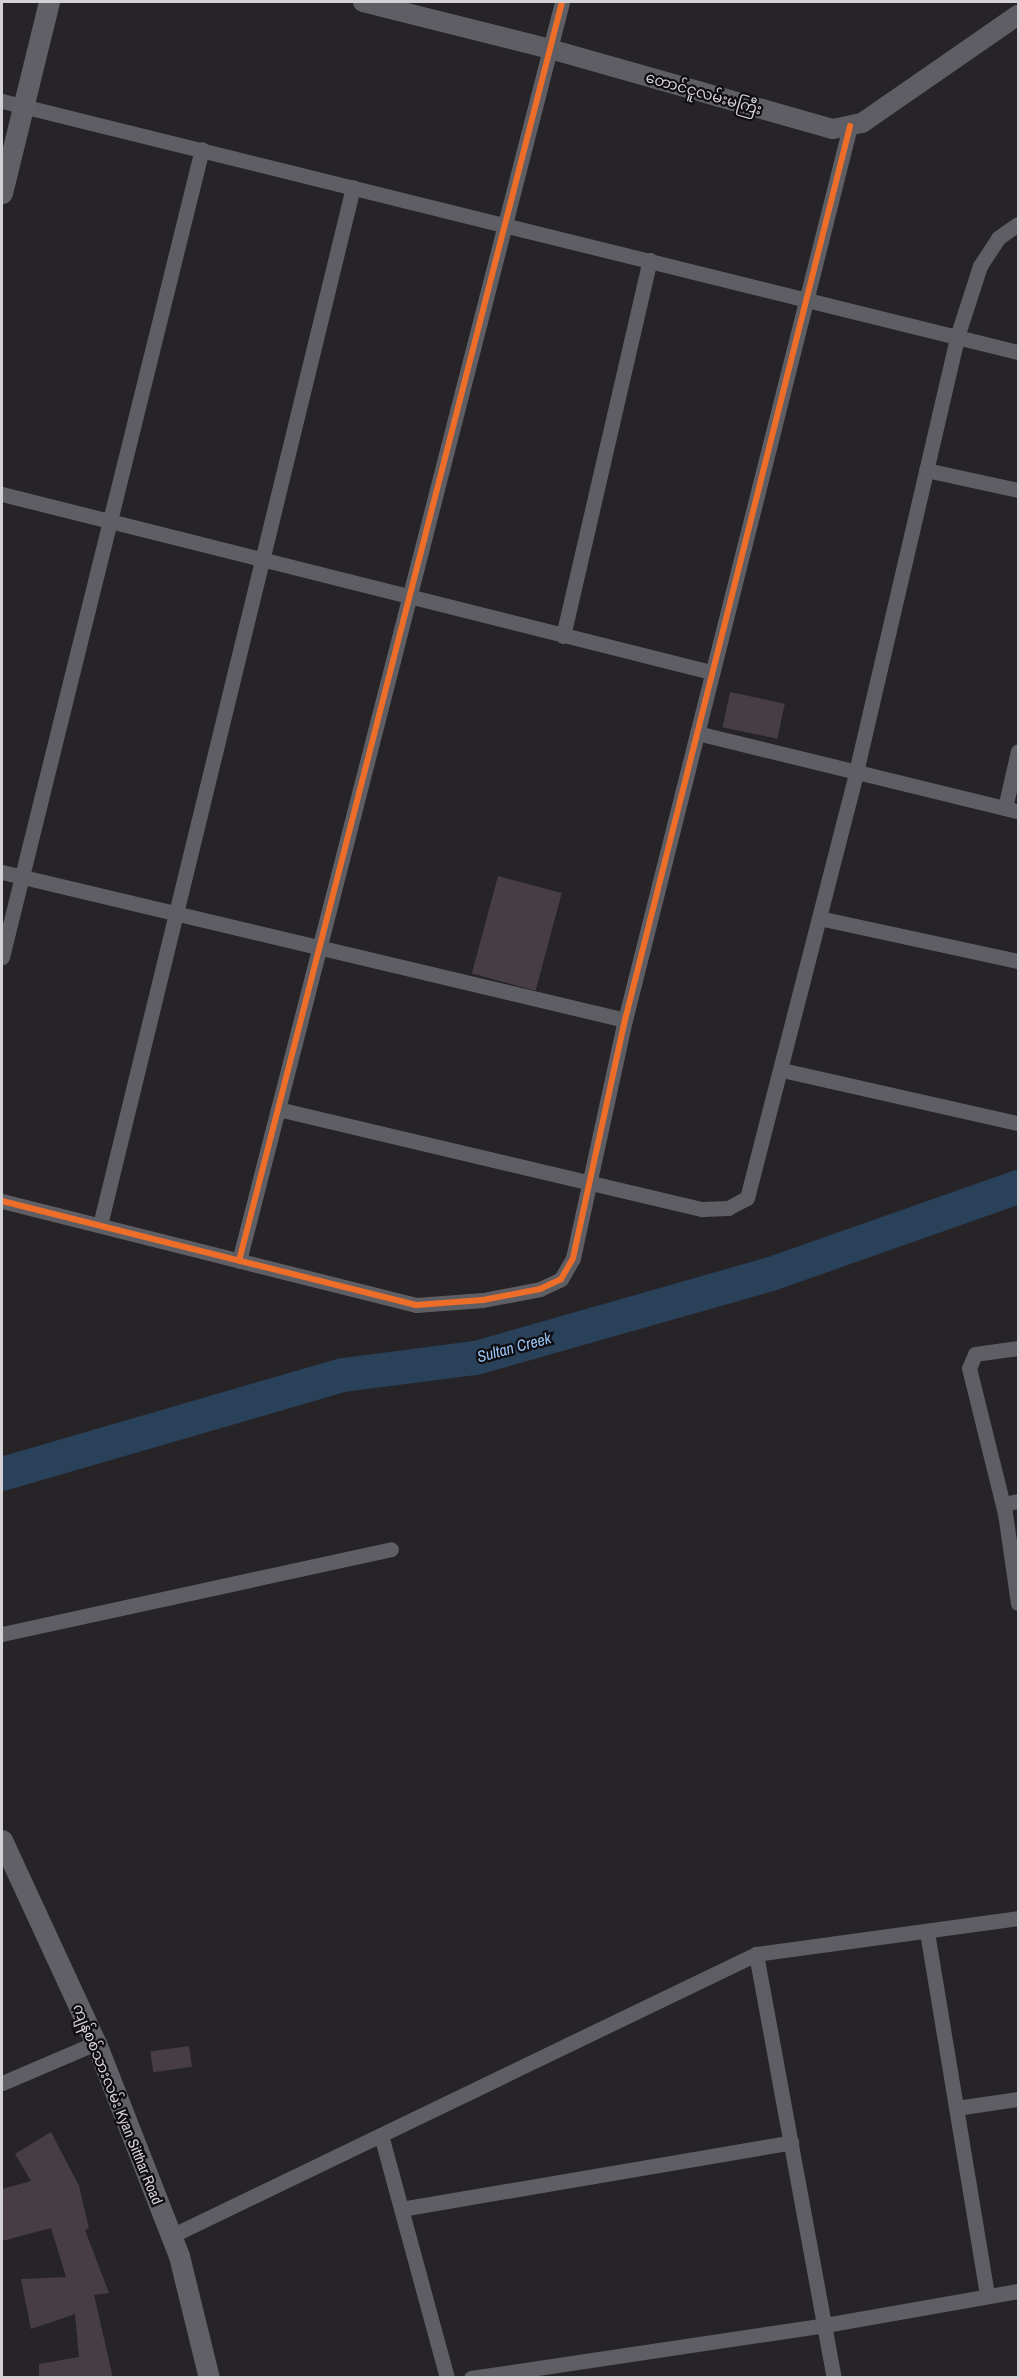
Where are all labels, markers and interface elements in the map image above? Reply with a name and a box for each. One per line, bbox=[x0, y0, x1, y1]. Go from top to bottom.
street label: တောင်ငူလမ်းမကြီး bbox=[644, 68, 764, 118]
water label: Sultan Creek bbox=[475, 1328, 553, 1366]
street label: ကျန်စစ်သားလမ်း Kyan Sitthar Road bbox=[69, 2001, 167, 2207]

